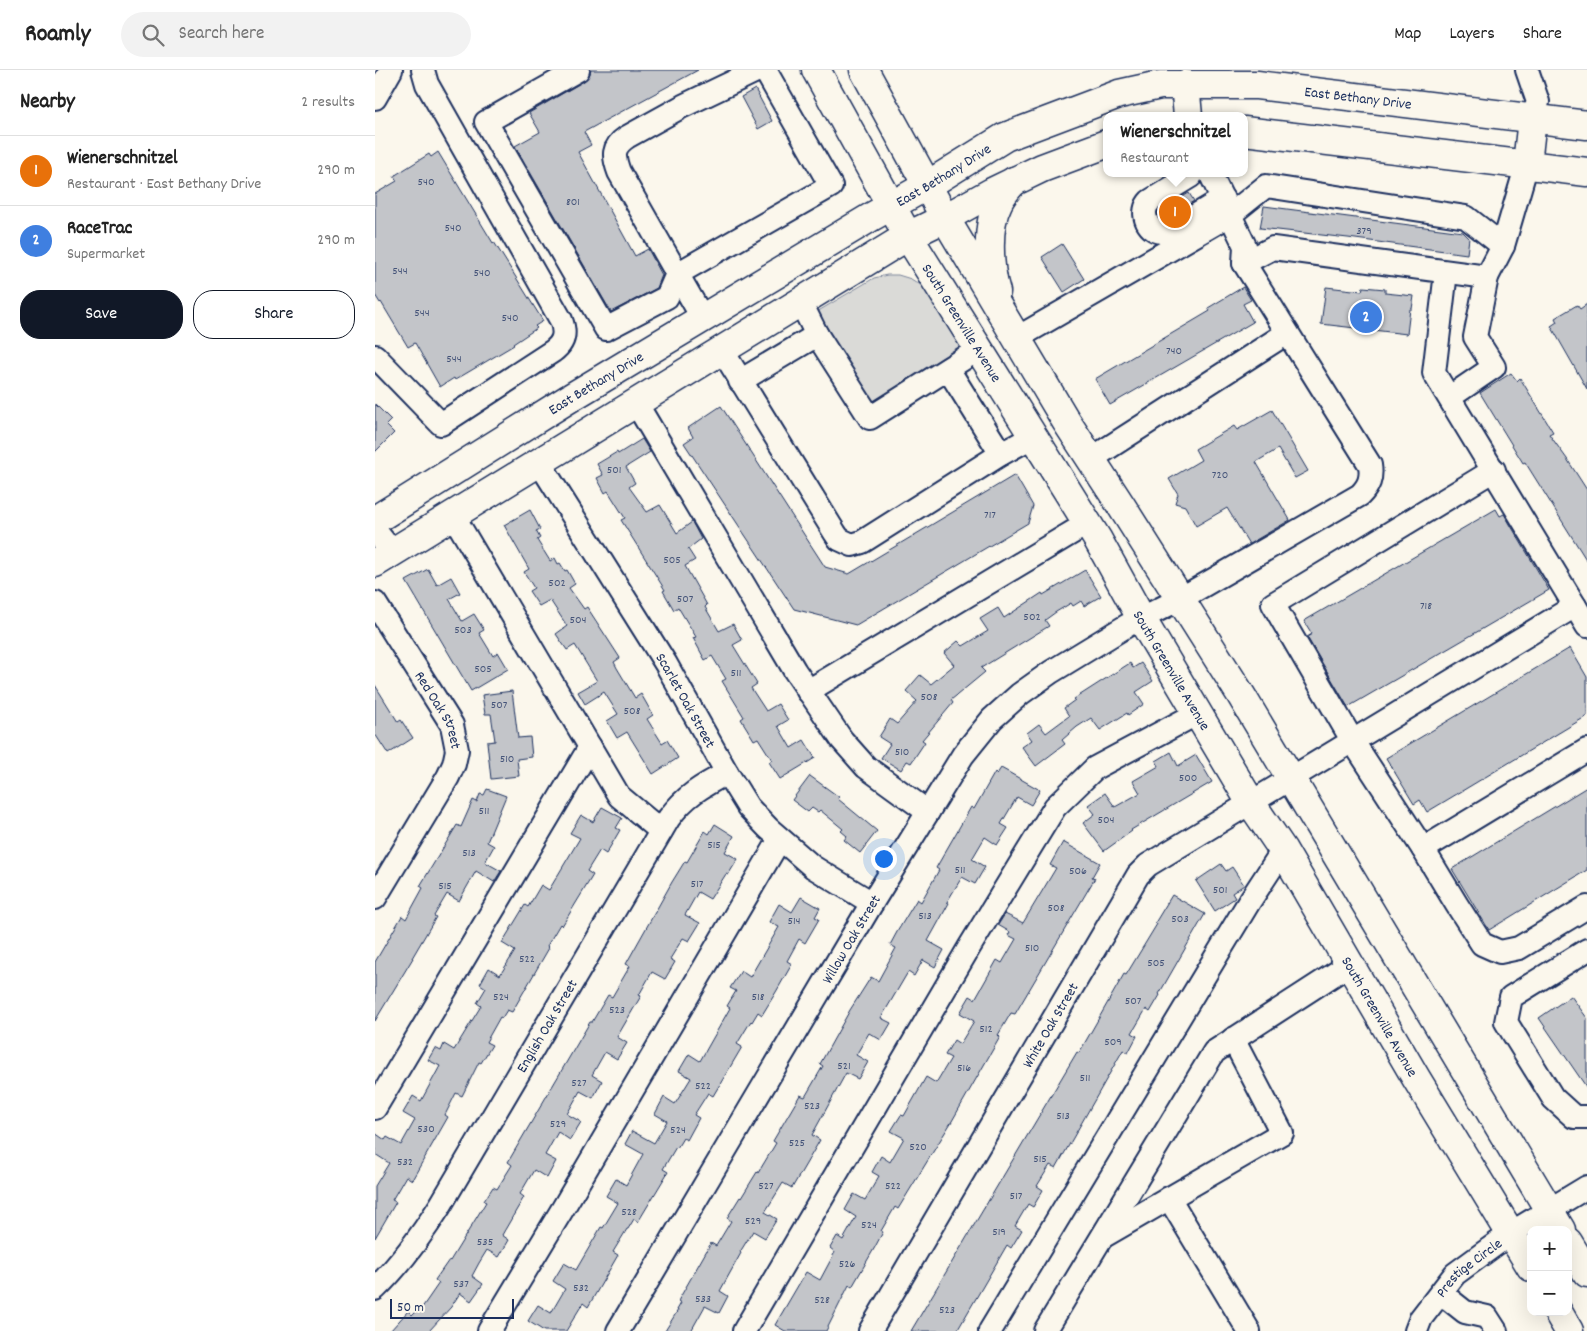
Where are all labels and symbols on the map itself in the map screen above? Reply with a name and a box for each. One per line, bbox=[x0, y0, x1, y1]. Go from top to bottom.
street label: East Bethany Drive bbox=[1303, 82, 1413, 117]
street label: East Bethany Drive bbox=[893, 139, 997, 214]
house number: 540 bbox=[417, 174, 435, 191]
pin: 1 bbox=[1159, 193, 1191, 231]
house number: 801 bbox=[566, 194, 580, 211]
house number: 540 bbox=[444, 220, 462, 237]
house number: 379 bbox=[1356, 223, 1372, 240]
street label: South Greenville Avenue bbox=[915, 260, 1006, 388]
house number: 544 bbox=[392, 263, 408, 280]
house number: 540 bbox=[473, 265, 491, 282]
pin: 2 bbox=[1350, 298, 1382, 336]
house number: 544 bbox=[414, 305, 430, 322]
house number: 540 bbox=[501, 310, 519, 327]
house number: 740 bbox=[1166, 343, 1182, 360]
street label: East Bethany Drive bbox=[545, 347, 649, 422]
house number: 544 bbox=[446, 351, 462, 368]
house number: 501 bbox=[607, 462, 621, 479]
house number: 720 bbox=[1212, 467, 1228, 484]
house number: 717 bbox=[984, 507, 996, 524]
house number: 505 bbox=[663, 552, 681, 569]
house number: 502 bbox=[548, 575, 566, 592]
house number: 507 bbox=[677, 591, 694, 608]
house number: 718 bbox=[1420, 598, 1432, 615]
street label: South Greenville Avenue bbox=[1126, 607, 1215, 736]
house number: 502 bbox=[1023, 609, 1041, 626]
house number: 504 bbox=[569, 612, 587, 629]
house number: 503 bbox=[454, 622, 472, 639]
street label: Scarlet Oak Street bbox=[649, 649, 720, 753]
house number: 505 bbox=[474, 661, 492, 678]
house number: 511 bbox=[731, 665, 741, 682]
street label: Red Oak Street bbox=[408, 667, 466, 751]
house number: 508 bbox=[921, 689, 938, 706]
house number: 507 bbox=[491, 697, 508, 714]
house number: 508 bbox=[624, 703, 641, 720]
house number: 510 bbox=[895, 744, 909, 761]
house number: 510 bbox=[500, 751, 514, 768]
house number: 500 bbox=[1179, 770, 1197, 787]
house number: 511 bbox=[479, 803, 489, 820]
house number: 504 bbox=[1097, 812, 1115, 829]
house number: 515 bbox=[707, 837, 721, 854]
house number: 513 bbox=[462, 845, 476, 862]
your location bbox=[871, 846, 897, 872]
house number: 511 bbox=[955, 862, 965, 879]
house number: 506 bbox=[1069, 863, 1087, 880]
house number: 517 bbox=[691, 876, 704, 893]
house number: 515 bbox=[438, 878, 452, 895]
house number: 501 bbox=[1213, 882, 1227, 899]
street label: Willow Oak Street bbox=[817, 891, 888, 989]
house number: 508 bbox=[1048, 900, 1065, 917]
house number: 513 bbox=[918, 908, 932, 925]
house number: 503 bbox=[1171, 911, 1189, 928]
house number: 514 bbox=[787, 913, 801, 930]
house number: 510 bbox=[1025, 940, 1039, 957]
house number: 522 bbox=[519, 951, 535, 968]
street label: South Greenville Avenue bbox=[1334, 953, 1422, 1082]
house number: 505 bbox=[1147, 955, 1165, 972]
street label: English Oak Street bbox=[512, 976, 585, 1078]
street label: White Oak Street bbox=[1018, 979, 1086, 1073]
house number: 524 bbox=[493, 989, 509, 1006]
house number: 518 bbox=[752, 989, 765, 1006]
house number: 507 bbox=[1125, 993, 1142, 1010]
house number: 523 bbox=[609, 1002, 625, 1019]
house number: 512 bbox=[979, 1021, 993, 1038]
house number: 509 bbox=[1104, 1034, 1122, 1051]
house number: 521 bbox=[837, 1058, 851, 1075]
house number: 516 bbox=[957, 1060, 971, 1077]
house number: 511 bbox=[1080, 1070, 1090, 1087]
house number: 527 bbox=[571, 1075, 587, 1092]
house number: 522 bbox=[695, 1078, 711, 1095]
house number: 523 bbox=[804, 1098, 820, 1115]
house number: 513 bbox=[1056, 1108, 1070, 1125]
house number: 529 bbox=[550, 1116, 566, 1133]
house number: 530 bbox=[417, 1121, 435, 1138]
house number: 524 bbox=[670, 1122, 686, 1139]
house number: 525 bbox=[789, 1135, 805, 1152]
house number: 520 bbox=[909, 1139, 927, 1156]
house number: 515 bbox=[1033, 1151, 1047, 1168]
house number: 532 bbox=[397, 1154, 413, 1171]
house number: 527 bbox=[758, 1178, 774, 1195]
house number: 522 bbox=[885, 1178, 901, 1195]
house number: 517 bbox=[1010, 1188, 1023, 1205]
house number: 528 bbox=[621, 1204, 637, 1221]
house number: 529 bbox=[745, 1213, 761, 1230]
house number: 524 bbox=[861, 1217, 877, 1234]
house number: 519 bbox=[992, 1224, 1006, 1241]
house number: 535 bbox=[477, 1234, 493, 1251]
street label: Prestige Circle bbox=[1432, 1234, 1508, 1303]
house number: 526 bbox=[839, 1256, 855, 1273]
house number: 537 bbox=[453, 1276, 469, 1293]
house number: 532 bbox=[573, 1280, 589, 1297]
house number: 533 bbox=[695, 1291, 711, 1308]
house number: 528 bbox=[814, 1292, 830, 1309]
scale bar bbox=[390, 1296, 514, 1319]
house number: 523 bbox=[939, 1302, 955, 1319]

